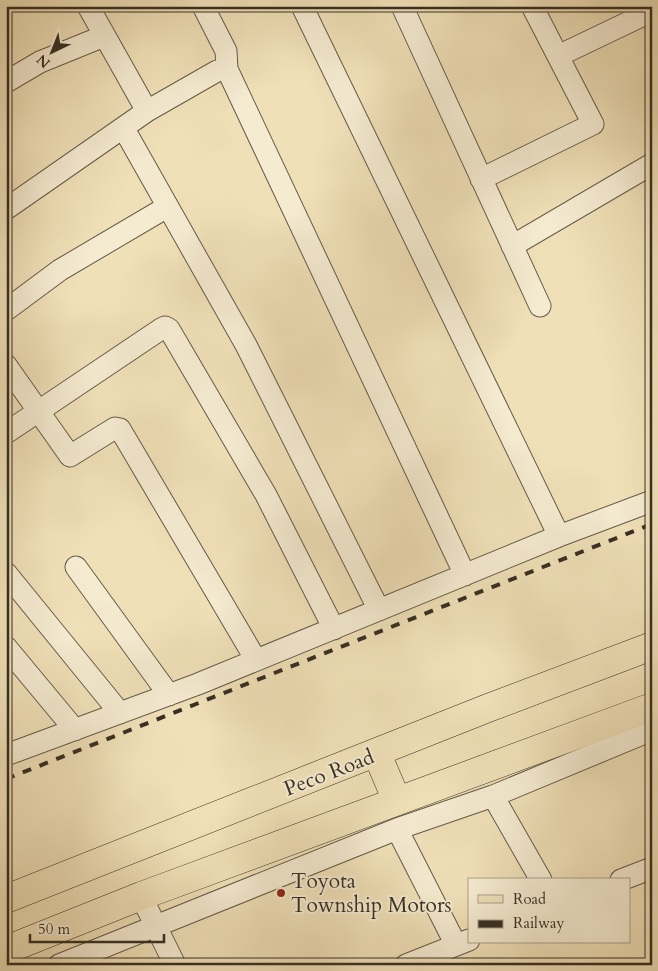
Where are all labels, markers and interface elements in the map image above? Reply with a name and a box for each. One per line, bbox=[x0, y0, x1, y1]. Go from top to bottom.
north arrow bbox=[28, 28, 78, 78]
text: N bbox=[33, 50, 54, 72]
street label: Peco Road bbox=[280, 742, 378, 804]
place label: Toyota Township Motors bbox=[291, 867, 452, 920]
legend bbox=[468, 878, 630, 944]
marker: Toyota Township Motors bbox=[275, 887, 287, 899]
text: Road bbox=[513, 889, 546, 909]
scale bar bbox=[30, 911, 164, 943]
text: Railway bbox=[513, 913, 564, 933]
text: 50 m bbox=[38, 919, 70, 939]

